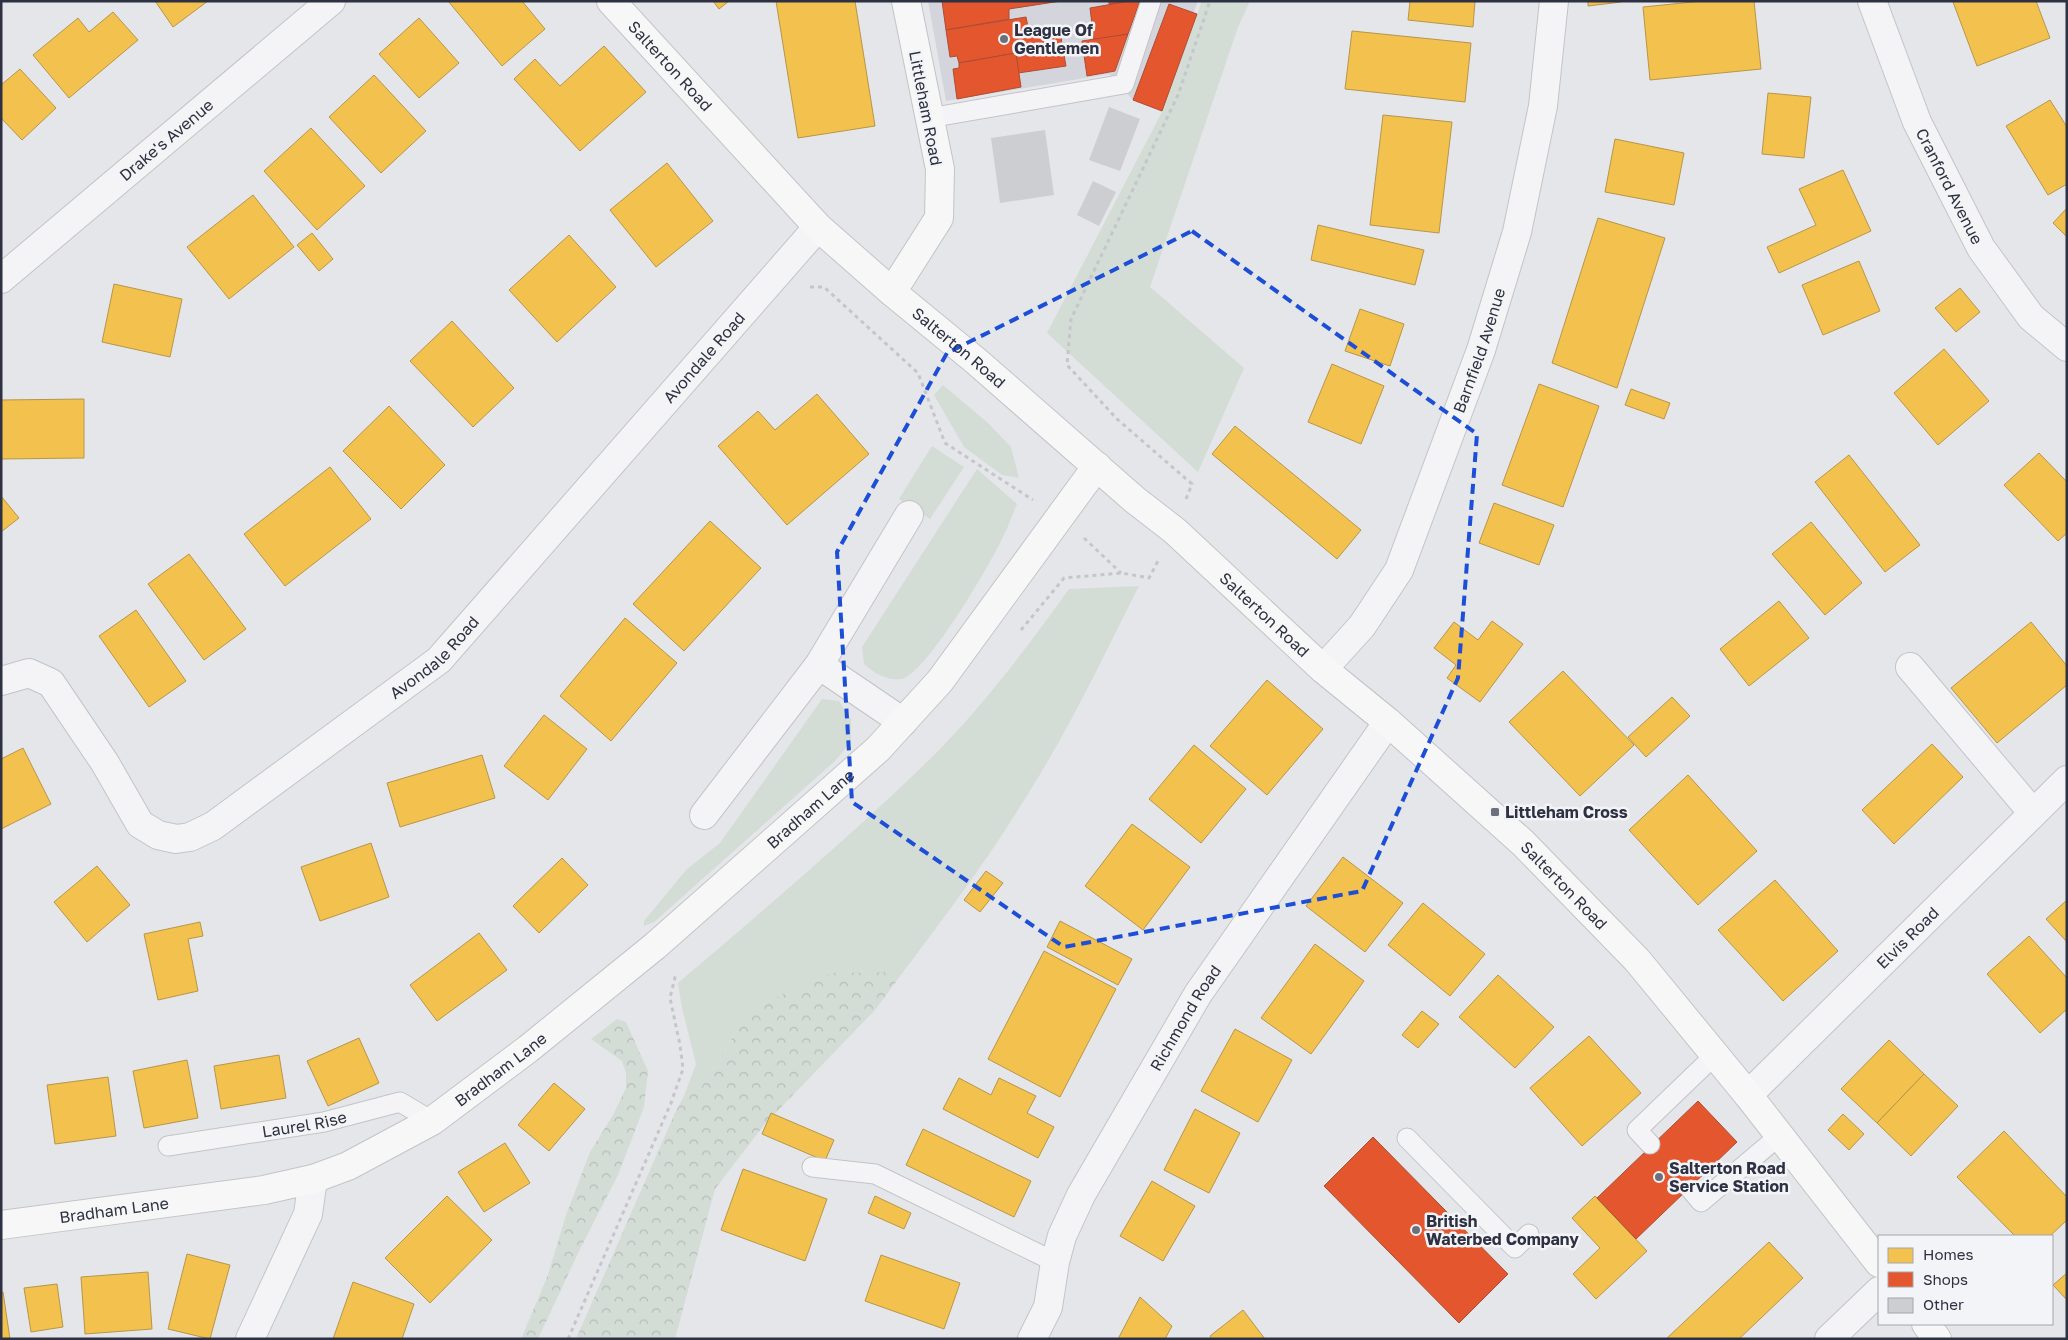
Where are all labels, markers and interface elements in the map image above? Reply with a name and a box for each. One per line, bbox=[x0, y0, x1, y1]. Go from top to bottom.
street label: Salterton Road bbox=[624, 17, 717, 115]
place label: League Of Gentlemen bbox=[1014, 20, 1099, 58]
marker: League Of Gentlemen bbox=[998, 33, 1010, 45]
street label: Littleham Road bbox=[905, 49, 947, 167]
street label: Drake's Avenue bbox=[115, 95, 217, 185]
street label: Cranford Avenue bbox=[1912, 125, 1987, 248]
street label: Barnfield Avenue bbox=[1448, 286, 1509, 416]
street label: Salterton Road bbox=[908, 303, 1010, 392]
street label: Avondale Road bbox=[659, 308, 749, 407]
street label: Salterton Road bbox=[1216, 568, 1314, 661]
street label: Avondale Road bbox=[386, 612, 483, 703]
street label: Bradham Lane bbox=[762, 765, 858, 853]
place label: Littleham Cross bbox=[1505, 802, 1628, 822]
marker: Littleham Cross bbox=[1489, 806, 1501, 818]
street label: Salterton Road bbox=[1517, 837, 1612, 934]
street label: Elvis Road bbox=[1872, 903, 1943, 973]
street label: Richmond Road bbox=[1145, 961, 1225, 1074]
street label: Bradham Lane bbox=[451, 1028, 551, 1111]
street label: Laurel Rise bbox=[261, 1106, 349, 1141]
place label: Salterton Road Service Station bbox=[1669, 1158, 1789, 1196]
marker: Salterton Road Service Station bbox=[1653, 1171, 1665, 1183]
street label: Bradham Lane bbox=[58, 1193, 170, 1227]
place label: British Waterbed Company bbox=[1426, 1211, 1579, 1249]
marker: British Waterbed Company bbox=[1410, 1224, 1422, 1236]
legend bbox=[1878, 1235, 2053, 1325]
text: Homes bbox=[1923, 1245, 1973, 1263]
text: Shops bbox=[1923, 1270, 1968, 1288]
text: Other bbox=[1923, 1295, 1964, 1313]

